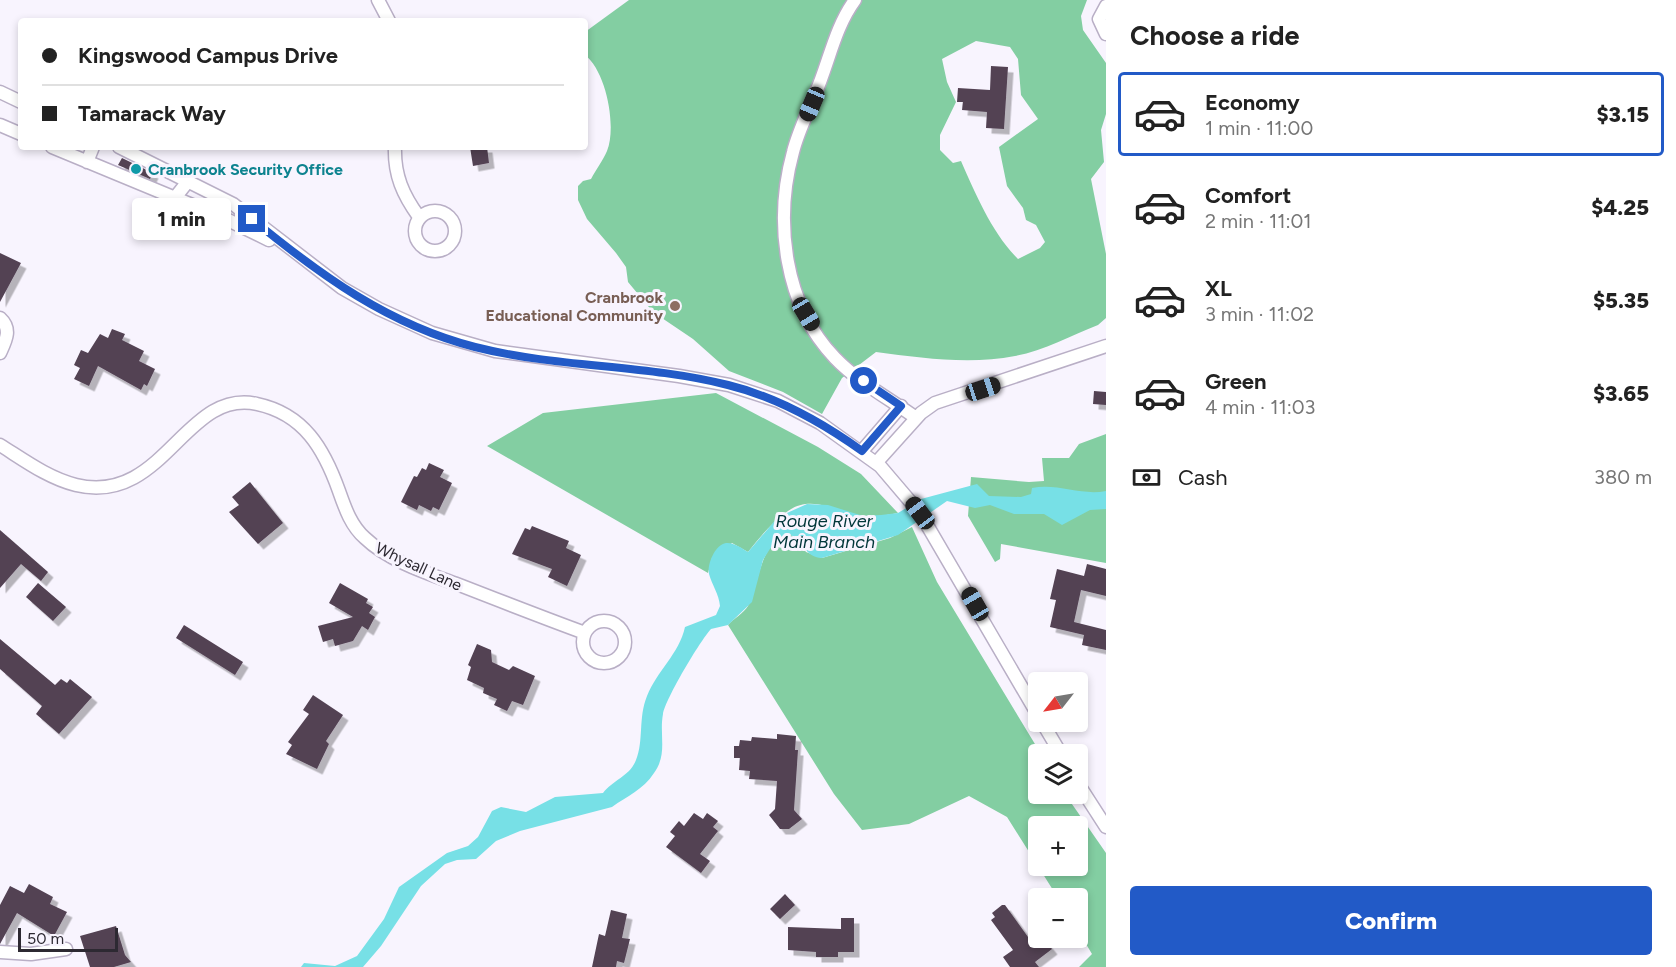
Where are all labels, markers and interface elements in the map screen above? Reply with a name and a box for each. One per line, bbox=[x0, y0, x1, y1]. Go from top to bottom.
text: Choose a ride bbox=[1130, 19, 1299, 52]
text: Kingswood Campus Drive bbox=[78, 42, 338, 69]
car bbox=[797, 84, 827, 124]
icon: car bbox=[1133, 87, 1187, 141]
text: Economy bbox=[1205, 89, 1300, 116]
text: Tamarack Way bbox=[78, 100, 226, 127]
text: $3.15 bbox=[1596, 101, 1649, 128]
text: 1 min · 11:00 bbox=[1205, 116, 1313, 140]
place label: Cranbrook Security Office bbox=[148, 160, 343, 179]
marker: Cranbrook Security Office bbox=[129, 162, 143, 176]
icon: car bbox=[1133, 180, 1187, 234]
text: Comfort bbox=[1205, 182, 1291, 209]
text: $4.25 bbox=[1591, 194, 1649, 221]
callout: 1 min bbox=[132, 198, 231, 240]
route end bbox=[238, 205, 265, 232]
text: 1 min bbox=[158, 207, 205, 231]
text: 2 min · 11:01 bbox=[1205, 209, 1312, 233]
icon: car bbox=[1133, 273, 1187, 327]
text: XL bbox=[1205, 275, 1232, 302]
text: $5.35 bbox=[1593, 287, 1649, 314]
place label: Cranbrook Educational Community bbox=[486, 288, 664, 325]
car bbox=[789, 294, 823, 334]
marker: Cranbrook Educational Community bbox=[668, 299, 682, 313]
text: 3 min · 11:02 bbox=[1205, 302, 1314, 326]
icon: car bbox=[1133, 366, 1187, 420]
route start bbox=[850, 367, 877, 394]
text: Green bbox=[1205, 368, 1267, 395]
car bbox=[963, 375, 1003, 403]
text: $3.65 bbox=[1593, 380, 1649, 407]
text: 4 min · 11:03 bbox=[1205, 395, 1315, 419]
icon: cash bbox=[1130, 461, 1163, 494]
text: Cash bbox=[1178, 464, 1228, 491]
text: 380 m bbox=[1594, 465, 1652, 489]
car bbox=[902, 493, 938, 533]
water label: Rouge River Main Branch bbox=[773, 510, 875, 553]
street label: Whysall Lane bbox=[372, 538, 465, 595]
car bbox=[958, 584, 992, 624]
north arrow bbox=[1028, 672, 1088, 732]
map controls bbox=[1028, 672, 1088, 948]
button: layers bbox=[1028, 744, 1088, 804]
button: + bbox=[1028, 816, 1088, 876]
button: Confirm bbox=[1130, 886, 1652, 955]
button: − bbox=[1028, 888, 1088, 948]
scale bar bbox=[18, 925, 118, 952]
text: 50 m bbox=[27, 929, 64, 948]

